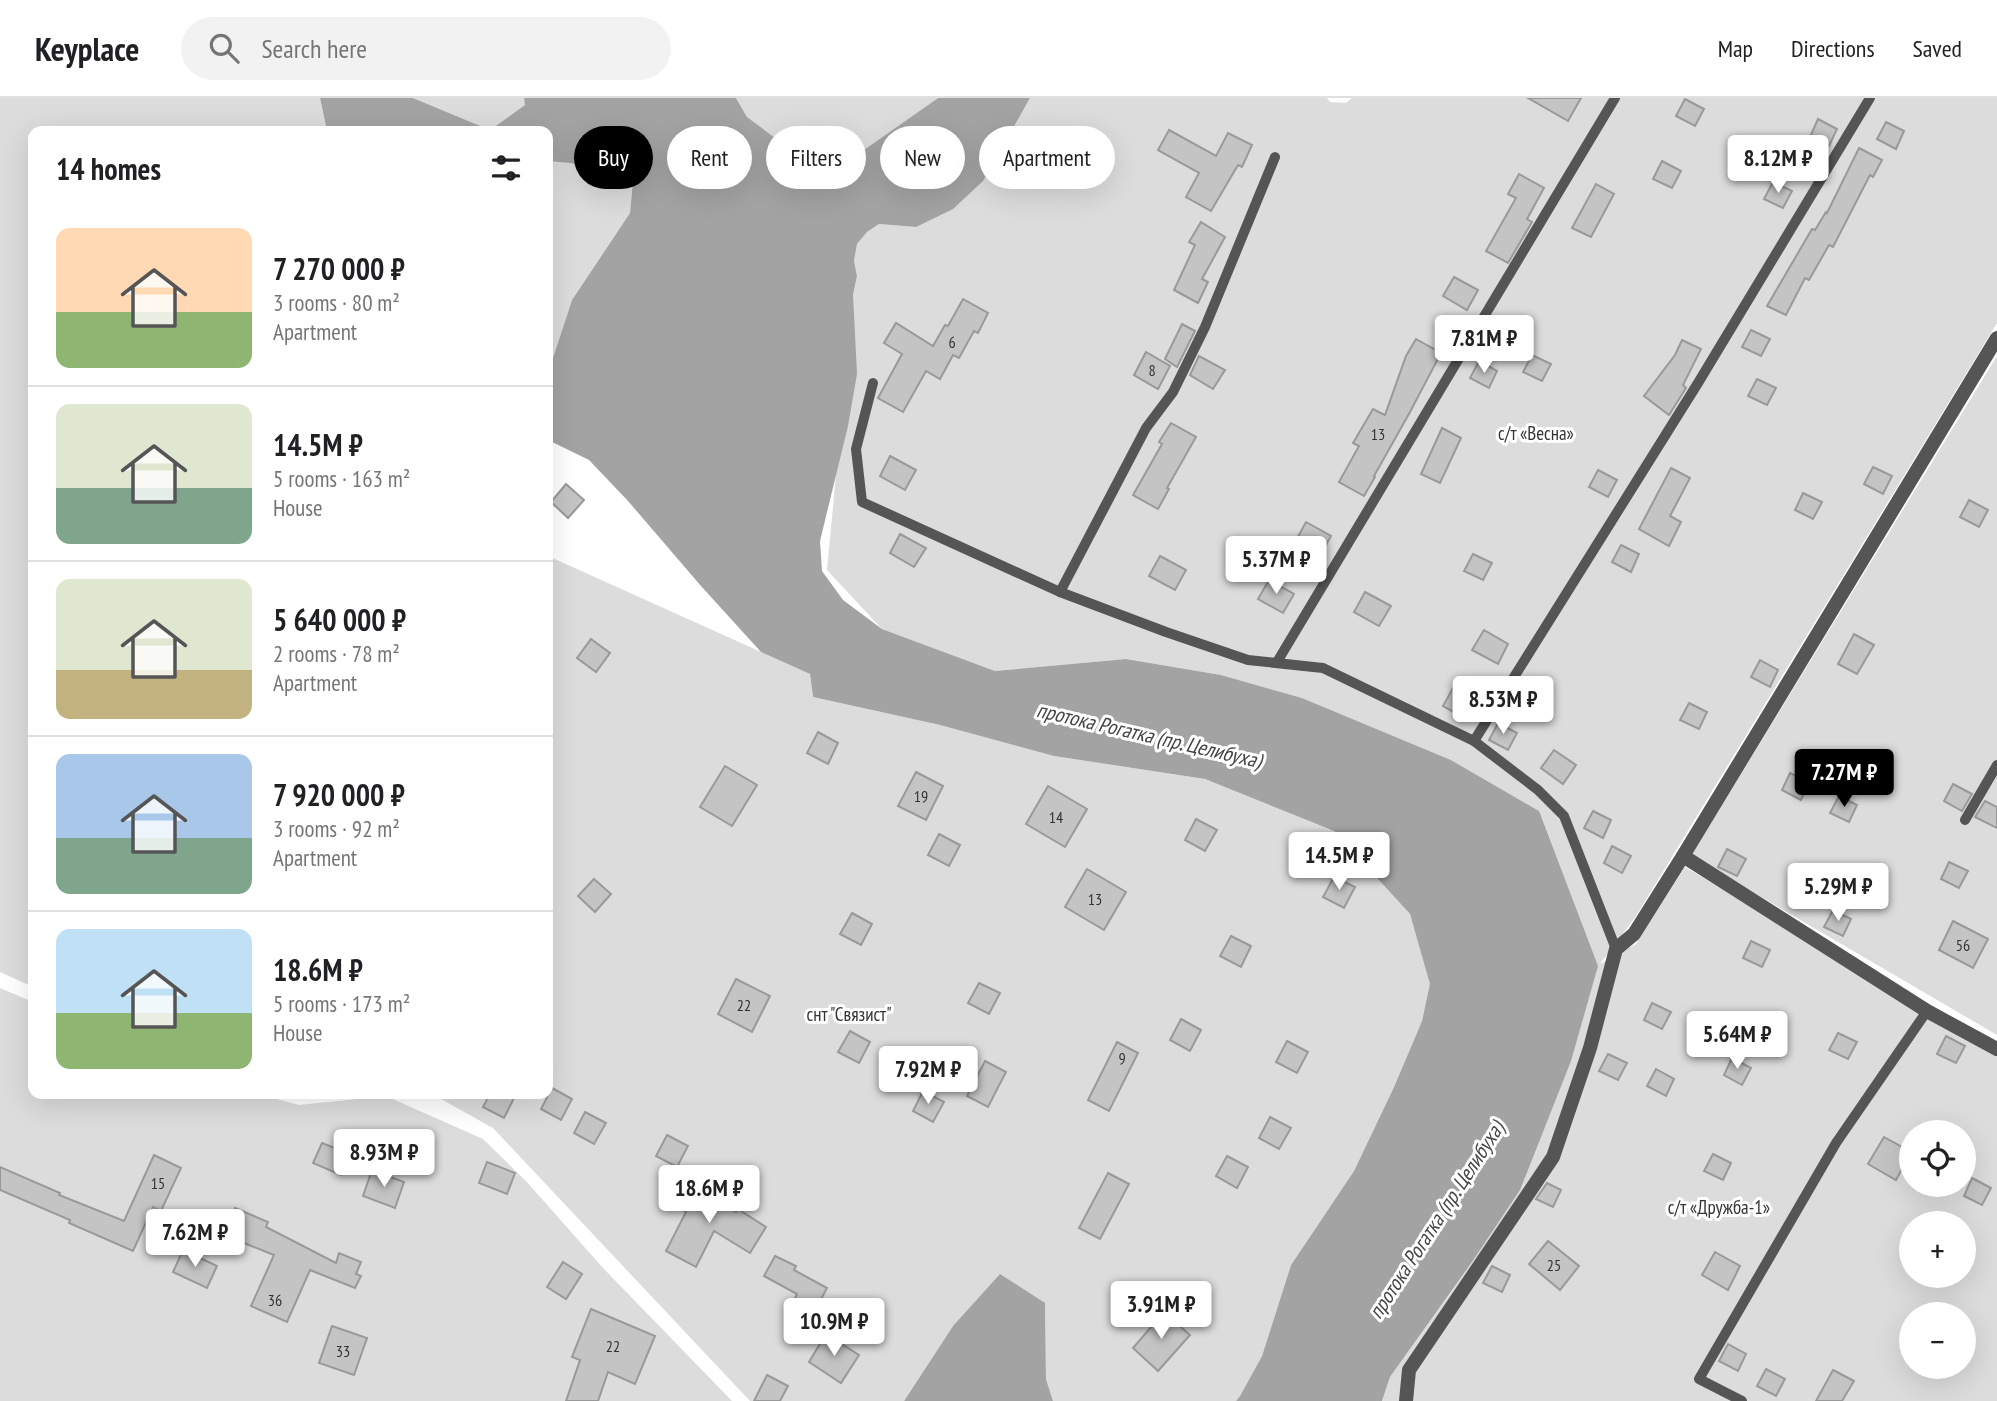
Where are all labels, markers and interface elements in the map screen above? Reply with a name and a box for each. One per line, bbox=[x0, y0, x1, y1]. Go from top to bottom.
search box bbox=[181, 17, 671, 80]
text: Keyplace bbox=[35, 27, 139, 70]
icon: search bbox=[205, 29, 243, 67]
text: Search here bbox=[261, 32, 367, 65]
text: Map bbox=[1718, 33, 1753, 64]
text: Directions bbox=[1791, 33, 1875, 64]
text: Saved bbox=[1913, 33, 1962, 64]
chip: Buy bbox=[574, 126, 653, 189]
chip: Rent bbox=[667, 126, 752, 189]
chip: Filters bbox=[766, 126, 866, 189]
chip: New bbox=[880, 126, 965, 189]
chip: Apartment bbox=[979, 126, 1115, 189]
pin: 8.12M ₽ bbox=[1713, 136, 1843, 195]
text: 8.12M ₽ bbox=[1744, 143, 1812, 172]
text: 14 homes bbox=[56, 149, 161, 188]
icon: filters bbox=[487, 149, 525, 187]
text: 7 270 000 ₽ bbox=[273, 249, 405, 288]
icon: home bbox=[112, 256, 196, 340]
text: 3 rooms · 80 m² bbox=[273, 288, 400, 317]
pin: 7.81M ₽ bbox=[1419, 316, 1549, 375]
text: Apartment bbox=[273, 317, 357, 346]
text: 7.81M ₽ bbox=[1451, 323, 1517, 352]
house number: 6 bbox=[948, 332, 956, 352]
house number: 8 bbox=[1148, 360, 1156, 380]
park label: с/т «Весна» bbox=[1498, 421, 1574, 445]
house number: 13 bbox=[1371, 424, 1385, 444]
text: 14.5M ₽ bbox=[273, 425, 363, 464]
icon: home bbox=[112, 432, 196, 516]
text: 5 rooms · 163 m² bbox=[273, 464, 410, 493]
text: House bbox=[273, 493, 323, 522]
pin: 5.37M ₽ bbox=[1211, 536, 1341, 596]
text: 5.37M ₽ bbox=[1242, 544, 1310, 573]
text: 5 640 000 ₽ bbox=[273, 600, 406, 639]
icon: home bbox=[112, 607, 196, 691]
text: 2 rooms · 78 m² bbox=[273, 639, 400, 668]
text: Apartment bbox=[273, 668, 357, 697]
pin: 8.53M ₽ bbox=[1438, 676, 1568, 736]
text: 8.53M ₽ bbox=[1469, 684, 1537, 713]
water label: протока Рогатка (пр. Целибуха) bbox=[1034, 696, 1266, 774]
pin: 7.27M ₽ bbox=[1779, 750, 1909, 809]
text: 7.27M ₽ bbox=[1811, 757, 1877, 786]
text: 7 920 000 ₽ bbox=[273, 775, 405, 814]
icon: home bbox=[112, 782, 196, 866]
house number: 19 bbox=[914, 786, 928, 806]
house number: 14 bbox=[1049, 807, 1063, 827]
text: 3 rooms · 92 m² bbox=[273, 814, 400, 843]
pin: 14.5M ₽ bbox=[1274, 832, 1404, 892]
text: 14.5M ₽ bbox=[1305, 840, 1373, 869]
text: Apartment bbox=[273, 843, 357, 872]
pin: 5.29M ₽ bbox=[1773, 864, 1903, 923]
text: 5.29M ₽ bbox=[1804, 871, 1872, 900]
house number: 13 bbox=[1088, 889, 1102, 909]
house number: 56 bbox=[1956, 935, 1970, 955]
text: 18.6M ₽ bbox=[273, 950, 363, 989]
icon: home bbox=[112, 957, 196, 1041]
text: 5 rooms · 173 m² bbox=[273, 989, 410, 1018]
house number: 22 bbox=[737, 995, 751, 1015]
park label: снт "Связист" bbox=[806, 1002, 892, 1026]
pin: 5.64M ₽ bbox=[1672, 1012, 1802, 1071]
text: House bbox=[273, 1018, 323, 1047]
text: 5.64M ₽ bbox=[1703, 1019, 1771, 1048]
pin: 7.92M ₽ bbox=[863, 1046, 993, 1106]
house number: 9 bbox=[1118, 1048, 1126, 1068]
text: 7.92M ₽ bbox=[895, 1054, 961, 1083]
water label: протока Рогатка (пр. Целибуха) bbox=[1362, 1115, 1511, 1324]
map controls bbox=[1899, 1120, 1976, 1379]
button: locate bbox=[1899, 1120, 1976, 1197]
pin: 8.93M ₽ bbox=[319, 1130, 449, 1189]
text: 8.93M ₽ bbox=[350, 1137, 418, 1166]
pin: 18.6M ₽ bbox=[644, 1166, 774, 1225]
house number: 15 bbox=[151, 1173, 165, 1193]
text: 18.6M ₽ bbox=[675, 1173, 743, 1202]
park label: с/т «Дружба-1» bbox=[1668, 1195, 1770, 1219]
pin: 7.62M ₽ bbox=[130, 1210, 260, 1269]
button: + bbox=[1899, 1211, 1976, 1288]
text: 7.62M ₽ bbox=[162, 1217, 228, 1246]
house number: 25 bbox=[1547, 1255, 1561, 1275]
pin: 3.91M ₽ bbox=[1096, 1282, 1226, 1341]
text: 3.91M ₽ bbox=[1127, 1289, 1195, 1318]
house number: 36 bbox=[268, 1290, 282, 1310]
pin: 10.9M ₽ bbox=[769, 1298, 899, 1358]
button: − bbox=[1899, 1302, 1976, 1379]
text: 10.9M ₽ bbox=[800, 1306, 868, 1335]
house number: 22 bbox=[606, 1336, 620, 1356]
house number: 33 bbox=[336, 1341, 350, 1361]

